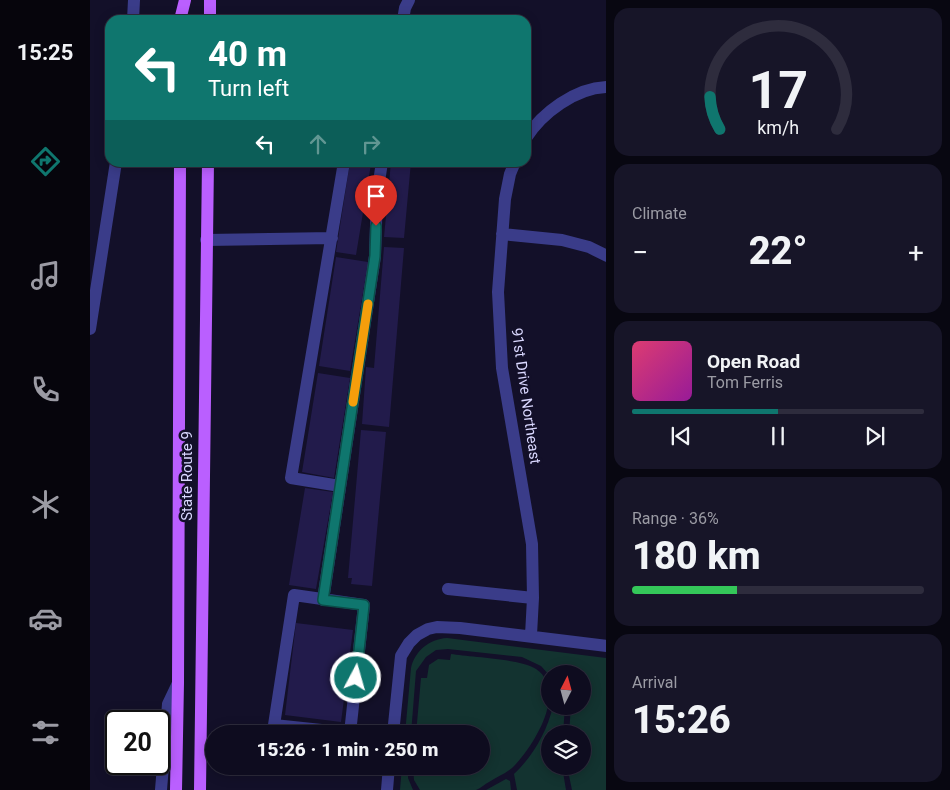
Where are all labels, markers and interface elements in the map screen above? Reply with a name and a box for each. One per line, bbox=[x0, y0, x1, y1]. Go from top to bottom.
text: 40 m bbox=[208, 34, 287, 75]
icon: left bbox=[125, 35, 190, 100]
text: 15:25 bbox=[17, 40, 73, 65]
text: 17 bbox=[748, 60, 808, 121]
text: Turn left bbox=[208, 76, 289, 101]
text: km/h bbox=[757, 117, 799, 138]
icon: left bbox=[251, 130, 279, 158]
icon: ahead bbox=[304, 130, 332, 158]
icon: right bbox=[357, 130, 385, 158]
icon: directions bbox=[28, 144, 63, 179]
pin bbox=[355, 175, 397, 226]
icon: arrive bbox=[362, 182, 390, 210]
text: Climate bbox=[632, 204, 687, 223]
text: 22° bbox=[749, 229, 807, 273]
text: − bbox=[632, 236, 648, 269]
text: + bbox=[908, 236, 924, 269]
icon: music bbox=[28, 258, 63, 293]
street label: 91st Drive Northeast bbox=[508, 327, 544, 465]
text: Open Road bbox=[707, 350, 800, 373]
icon: phone bbox=[28, 372, 63, 407]
text: Tom Ferris bbox=[707, 373, 783, 392]
icon: previous bbox=[667, 422, 695, 450]
icon: pause bbox=[764, 422, 792, 450]
icon: next bbox=[861, 422, 889, 450]
street label: State Route 9 bbox=[178, 431, 196, 521]
icon: climate bbox=[28, 487, 63, 522]
text: Range · 36% bbox=[632, 509, 719, 528]
text: 180 km bbox=[632, 534, 761, 578]
icon: car bbox=[28, 601, 63, 636]
position arrow bbox=[329, 651, 381, 703]
north arrow bbox=[541, 665, 591, 715]
map controls bbox=[541, 665, 591, 775]
text: Arrival bbox=[632, 673, 677, 692]
text: 15:26 bbox=[632, 698, 731, 742]
speed limit sign: 20 bbox=[105, 710, 170, 775]
icon: filters bbox=[28, 715, 63, 750]
button: layers bbox=[541, 725, 591, 775]
text: 15:26 · 1 min · 250 m bbox=[256, 738, 439, 761]

